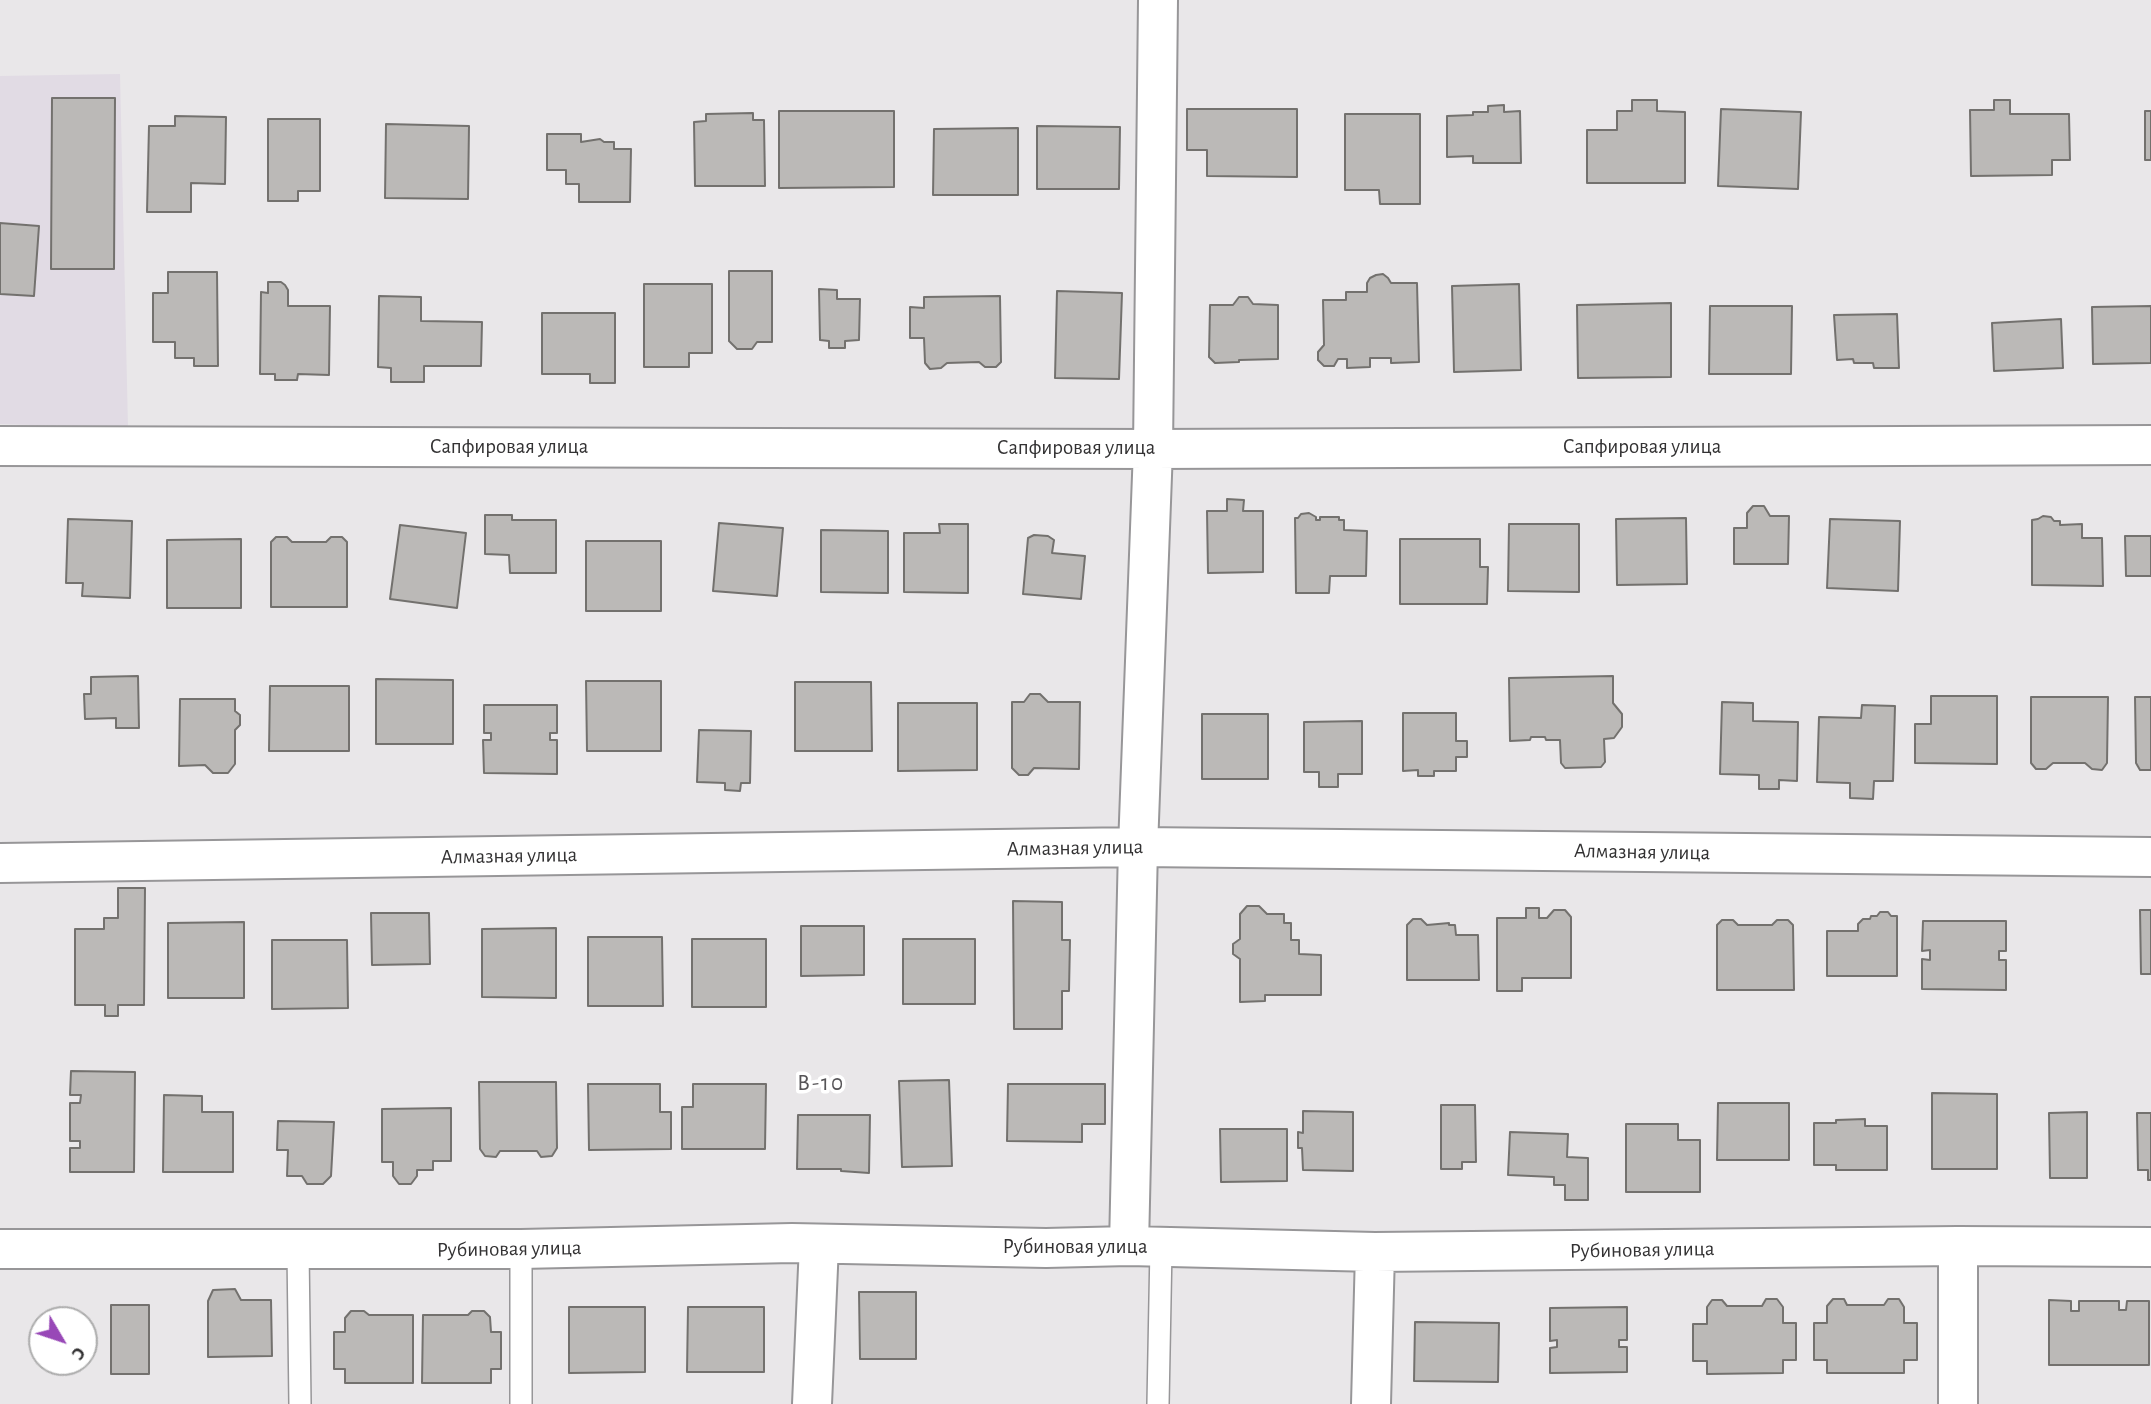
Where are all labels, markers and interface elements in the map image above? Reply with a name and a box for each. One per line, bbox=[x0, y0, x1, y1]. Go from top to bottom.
street label: Сапфировая улица bbox=[430, 434, 588, 460]
street label: Сапфировая улица bbox=[1563, 434, 1721, 460]
street label: Сапфировая улица bbox=[997, 435, 1155, 461]
street label: Алмазная улица bbox=[1007, 834, 1143, 862]
street label: Алмазная улица bbox=[1574, 838, 1710, 866]
street label: Алмазная улица bbox=[441, 842, 577, 870]
district label: В-10 bbox=[797, 1069, 845, 1097]
street label: Рубиновая улица bbox=[1003, 1234, 1147, 1260]
street label: Рубиновая улица bbox=[436, 1235, 582, 1263]
street label: Рубиновая улица bbox=[1569, 1236, 1715, 1264]
north arrow bbox=[28, 1306, 98, 1376]
text: С bbox=[67, 1343, 89, 1363]

